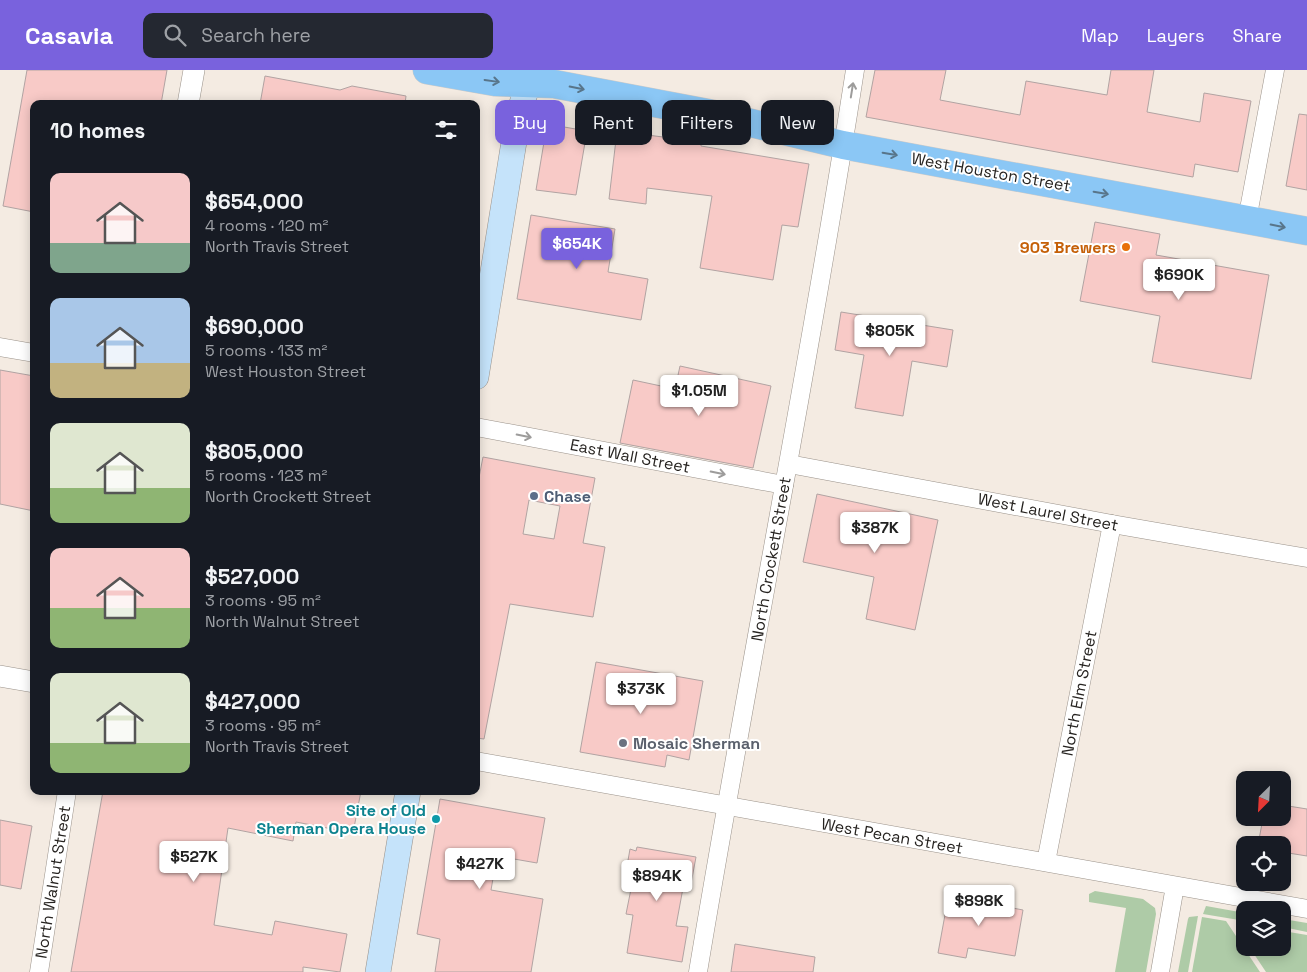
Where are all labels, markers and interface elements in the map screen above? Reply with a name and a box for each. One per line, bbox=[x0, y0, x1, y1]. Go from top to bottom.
search box bbox=[143, 13, 493, 58]
text: Casavia bbox=[25, 20, 113, 51]
icon: search bbox=[161, 21, 189, 49]
text: Search here bbox=[201, 23, 311, 48]
text: Map bbox=[1081, 24, 1119, 47]
text: Layers bbox=[1147, 24, 1204, 47]
text: Share bbox=[1232, 24, 1282, 47]
one-way arrow bbox=[484, 76, 500, 86]
one-way arrow bbox=[847, 83, 857, 99]
one-way arrow bbox=[569, 84, 585, 94]
chip: Buy bbox=[495, 100, 565, 145]
chip: Rent bbox=[575, 100, 652, 145]
chip: Filters bbox=[662, 100, 751, 145]
chip: New bbox=[761, 100, 834, 145]
icon: filters bbox=[432, 116, 460, 144]
text: 10 homes bbox=[50, 117, 145, 144]
street label: West Houston Street bbox=[910, 148, 1072, 196]
one-way arrow bbox=[882, 150, 898, 159]
text: $654,000 bbox=[205, 188, 303, 215]
one-way arrow bbox=[1093, 188, 1109, 198]
icon: home bbox=[90, 193, 150, 253]
text: 4 rooms · 120 m² bbox=[205, 215, 328, 236]
one-way arrow bbox=[1270, 221, 1286, 231]
pin: $654K bbox=[542, 228, 612, 270]
text: $654K bbox=[552, 233, 602, 254]
text: North Travis Street bbox=[205, 236, 349, 257]
place label: 903 Brewers bbox=[1020, 237, 1116, 258]
marker: 903 Brewers bbox=[1120, 241, 1132, 253]
pin: $690K bbox=[1144, 258, 1214, 301]
text: $690K bbox=[1154, 264, 1204, 285]
text: $690,000 bbox=[205, 313, 304, 340]
pin: $805K bbox=[855, 314, 925, 357]
icon: home bbox=[90, 318, 150, 378]
text: $805K bbox=[865, 320, 915, 341]
text: 5 rooms · 133 m² bbox=[205, 340, 327, 361]
text: West Houston Street bbox=[205, 361, 366, 382]
pin: $1.05M bbox=[658, 374, 740, 417]
text: $1.05M bbox=[671, 380, 727, 401]
one-way arrow bbox=[516, 432, 532, 441]
street label: East Wall Street bbox=[568, 434, 692, 478]
text: $805,000 bbox=[205, 438, 303, 465]
icon: home bbox=[90, 443, 150, 503]
text: 5 rooms · 123 m² bbox=[205, 465, 327, 486]
one-way arrow bbox=[710, 468, 726, 478]
street label: North Crockett Street bbox=[746, 475, 796, 643]
text: North Crockett Street bbox=[205, 486, 371, 507]
place label: Chase bbox=[544, 486, 591, 507]
street label: West Laurel Street bbox=[976, 488, 1120, 536]
marker: Chase bbox=[528, 490, 540, 502]
pin: $387K bbox=[840, 512, 910, 554]
text: $387K bbox=[851, 517, 899, 538]
text: $527,000 bbox=[205, 563, 299, 590]
icon: home bbox=[90, 568, 150, 628]
text: 3 rooms · 95 m² bbox=[205, 590, 321, 611]
text: North Walnut Street bbox=[205, 611, 360, 632]
street label: North Elm Street bbox=[1057, 628, 1101, 758]
pin: $373K bbox=[606, 672, 676, 715]
text: $373K bbox=[617, 678, 665, 699]
text: $427,000 bbox=[205, 688, 300, 715]
icon: home bbox=[90, 693, 150, 753]
text: 3 rooms · 95 m² bbox=[205, 715, 321, 736]
place label: Mosaic Sherman bbox=[633, 733, 760, 754]
text: North Travis Street bbox=[205, 736, 349, 757]
marker: Mosaic Sherman bbox=[617, 737, 629, 749]
north arrow bbox=[1236, 771, 1291, 826]
map controls bbox=[1236, 771, 1291, 956]
place label: Site of Old Sherman Opera House bbox=[257, 800, 426, 839]
street label: North Walnut Street bbox=[31, 804, 75, 960]
marker: Site of Old Sherman Opera House bbox=[430, 813, 442, 825]
street label: West Pecan Street bbox=[820, 813, 964, 859]
button: locate bbox=[1236, 836, 1291, 891]
pin: $527K bbox=[159, 840, 229, 883]
text: $527K bbox=[170, 846, 218, 867]
pin: $427K bbox=[445, 848, 515, 890]
text: $427K bbox=[456, 853, 504, 874]
pin: $894K bbox=[622, 860, 692, 902]
text: $894K bbox=[632, 865, 682, 886]
pin: $898K bbox=[944, 884, 1014, 927]
text: $898K bbox=[955, 890, 1003, 911]
button: layers bbox=[1236, 901, 1291, 956]

